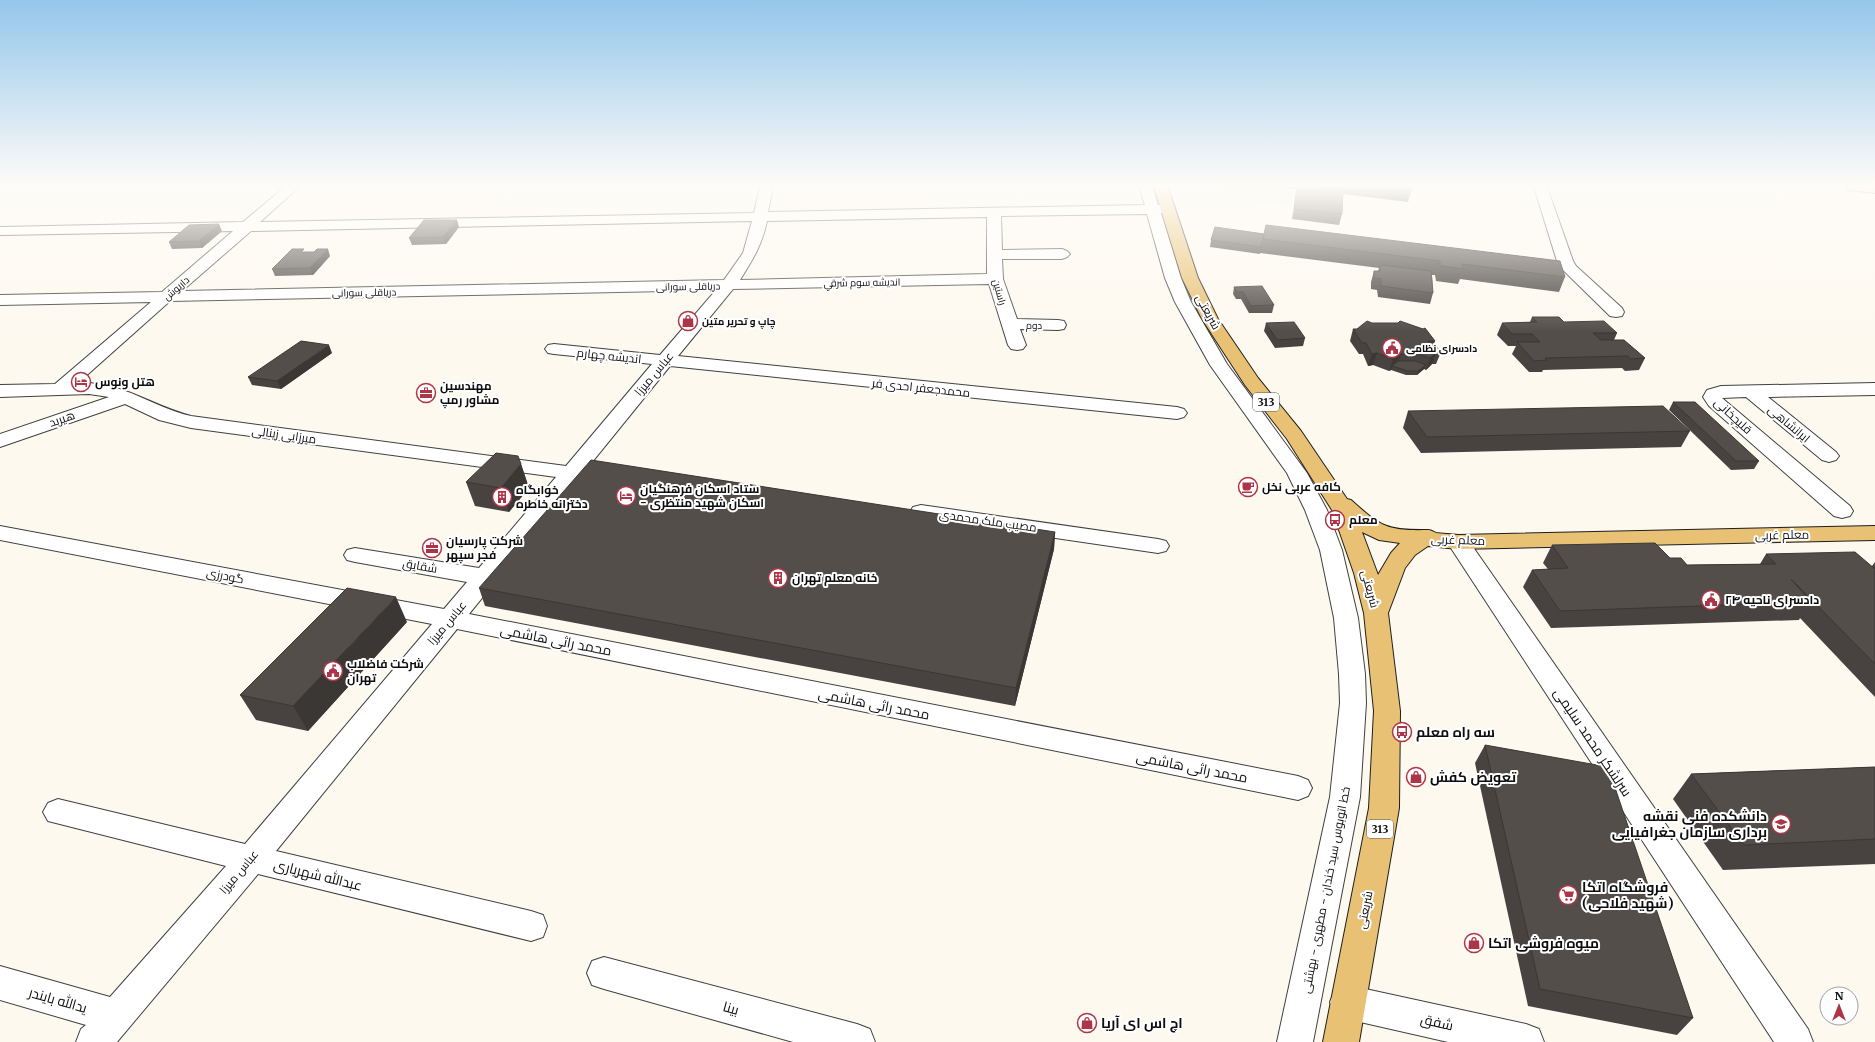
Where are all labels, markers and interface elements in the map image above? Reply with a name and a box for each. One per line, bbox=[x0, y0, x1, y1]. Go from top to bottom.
street label: داریوش bbox=[160, 273, 192, 303]
street label: اندیشه سوم شرقي bbox=[823, 275, 901, 291]
street label: راستین bbox=[990, 278, 1009, 307]
street label: دریاقلی سورانی bbox=[656, 279, 720, 294]
street label: دریاقلی سورانی bbox=[332, 285, 396, 300]
street label: شریعتی bbox=[1193, 291, 1224, 332]
shop icon: چاپ و تحریر متین bbox=[677, 310, 699, 332]
place label: چاپ و تحریر متین bbox=[702, 315, 776, 329]
street label: دوم bbox=[1026, 319, 1043, 333]
public building icon: دادسرای نظامی bbox=[1381, 337, 1403, 359]
place label: دادسرای نظامی bbox=[1406, 342, 1477, 355]
street label: اندیشه چهارم bbox=[576, 345, 642, 368]
street label: عباس میرزا bbox=[631, 349, 676, 399]
hotel icon: هتل ونوس bbox=[70, 371, 92, 393]
place label: هتل ونوس bbox=[95, 374, 155, 390]
street label: محمدجعفر احدی فر bbox=[870, 375, 971, 400]
place label: مهندسین مشاور رمپ bbox=[440, 378, 499, 409]
office icon: مهندسین مشاور رمپ bbox=[415, 382, 437, 404]
road number: 313 bbox=[1253, 393, 1279, 411]
street label: قلیچخانی bbox=[1710, 394, 1755, 438]
street label: ایرانشاهی bbox=[1765, 402, 1813, 446]
street label: هیربد bbox=[47, 407, 77, 430]
street label: میرزایی زینالی bbox=[251, 423, 317, 446]
cafe icon: کافه عربی نخل bbox=[1237, 476, 1259, 498]
place label: کافه عربی نخل bbox=[1262, 479, 1341, 495]
place label: ستاد اسکان فرهنگیان - اسکان شهید منتظری bbox=[640, 481, 764, 511]
place label: خوابگاه دخترانه خاطره bbox=[516, 482, 588, 512]
hotel icon: ستاد اسکان فرهنگیان - اسکان شهید منتظری bbox=[615, 485, 637, 507]
building icon: خوابگاه دخترانه خاطره bbox=[491, 486, 513, 508]
street label: مصیب ملک محمدی bbox=[938, 506, 1038, 535]
bus stop icon: معلم bbox=[1324, 509, 1346, 531]
place label: معلم bbox=[1349, 512, 1378, 528]
street label: معلم غربی bbox=[1755, 527, 1809, 543]
street label: معلم غربی bbox=[1431, 531, 1485, 549]
place label: شرکت پارسیان فجر سپهر bbox=[445, 533, 523, 564]
office icon: شرکت پارسیان فجر سپهر bbox=[421, 537, 443, 559]
street label: شقایق bbox=[402, 555, 439, 576]
street label: گودرزی bbox=[205, 565, 245, 586]
building icon: خانه معلم تهران bbox=[767, 567, 789, 589]
street label: شریعتی bbox=[1358, 568, 1383, 609]
place label: خانه معلم تهران bbox=[792, 570, 878, 586]
public building icon: دادسرای ناحیه ۲۴ bbox=[1700, 589, 1722, 611]
place label: دادسرای ناحیه ۲۴ bbox=[1725, 592, 1819, 608]
street label: عباس میرزا bbox=[424, 598, 469, 648]
street label: محمد راثی هاشمی bbox=[499, 620, 613, 660]
place label: شرکت فاضلاب تهران bbox=[347, 656, 424, 686]
public building icon: شرکت فاضلاب تهران bbox=[322, 660, 344, 682]
street label: محمد راثی هاشمی bbox=[817, 684, 931, 724]
street label: سرلشکر محمد سلیمی bbox=[1550, 684, 1636, 800]
bus stop icon: سه راه معلم bbox=[1391, 721, 1413, 743]
place label: سه راه معلم bbox=[1416, 723, 1495, 742]
street label: محمد راثی هاشمی bbox=[1135, 747, 1249, 787]
shop icon: تعویض کفش bbox=[1405, 766, 1427, 788]
place label: تعویض کفش bbox=[1430, 768, 1517, 786]
street label: خط اتوبوس سید خندان - مطهری - بهشتی bbox=[1298, 785, 1353, 995]
place label: دانشکده فنی نقشه برداری سازمان جغرافیایی bbox=[1612, 807, 1767, 841]
school or university icon: دانشکده فنی نقشه برداری سازمان جغرافیایی bbox=[1770, 813, 1792, 835]
road number: 313 bbox=[1367, 820, 1393, 838]
street label: عباس میرزا bbox=[216, 847, 261, 897]
street label: عبدالله شهریاری bbox=[272, 855, 364, 895]
place label: فروشگاه اتکا (شهید فلاحی) bbox=[1582, 878, 1674, 912]
supermarket icon: فروشگاه اتکا (شهید فلاحی) bbox=[1557, 884, 1579, 906]
street label: شریعتی bbox=[1353, 890, 1376, 930]
shop icon: میوه فروشی اتکا bbox=[1463, 932, 1485, 954]
place label: میوه فروشی اتکا bbox=[1488, 934, 1599, 952]
street label: یدالله بایندر bbox=[26, 983, 90, 1017]
north arrow bbox=[1819, 986, 1859, 1026]
text: N bbox=[1835, 989, 1844, 1003]
street label: بینا bbox=[721, 997, 741, 1019]
street label: شفق bbox=[1419, 1010, 1455, 1034]
shop icon: اچ اس ای آریا bbox=[1076, 1012, 1098, 1034]
place label: اچ اس ای آریا bbox=[1101, 1014, 1183, 1033]

